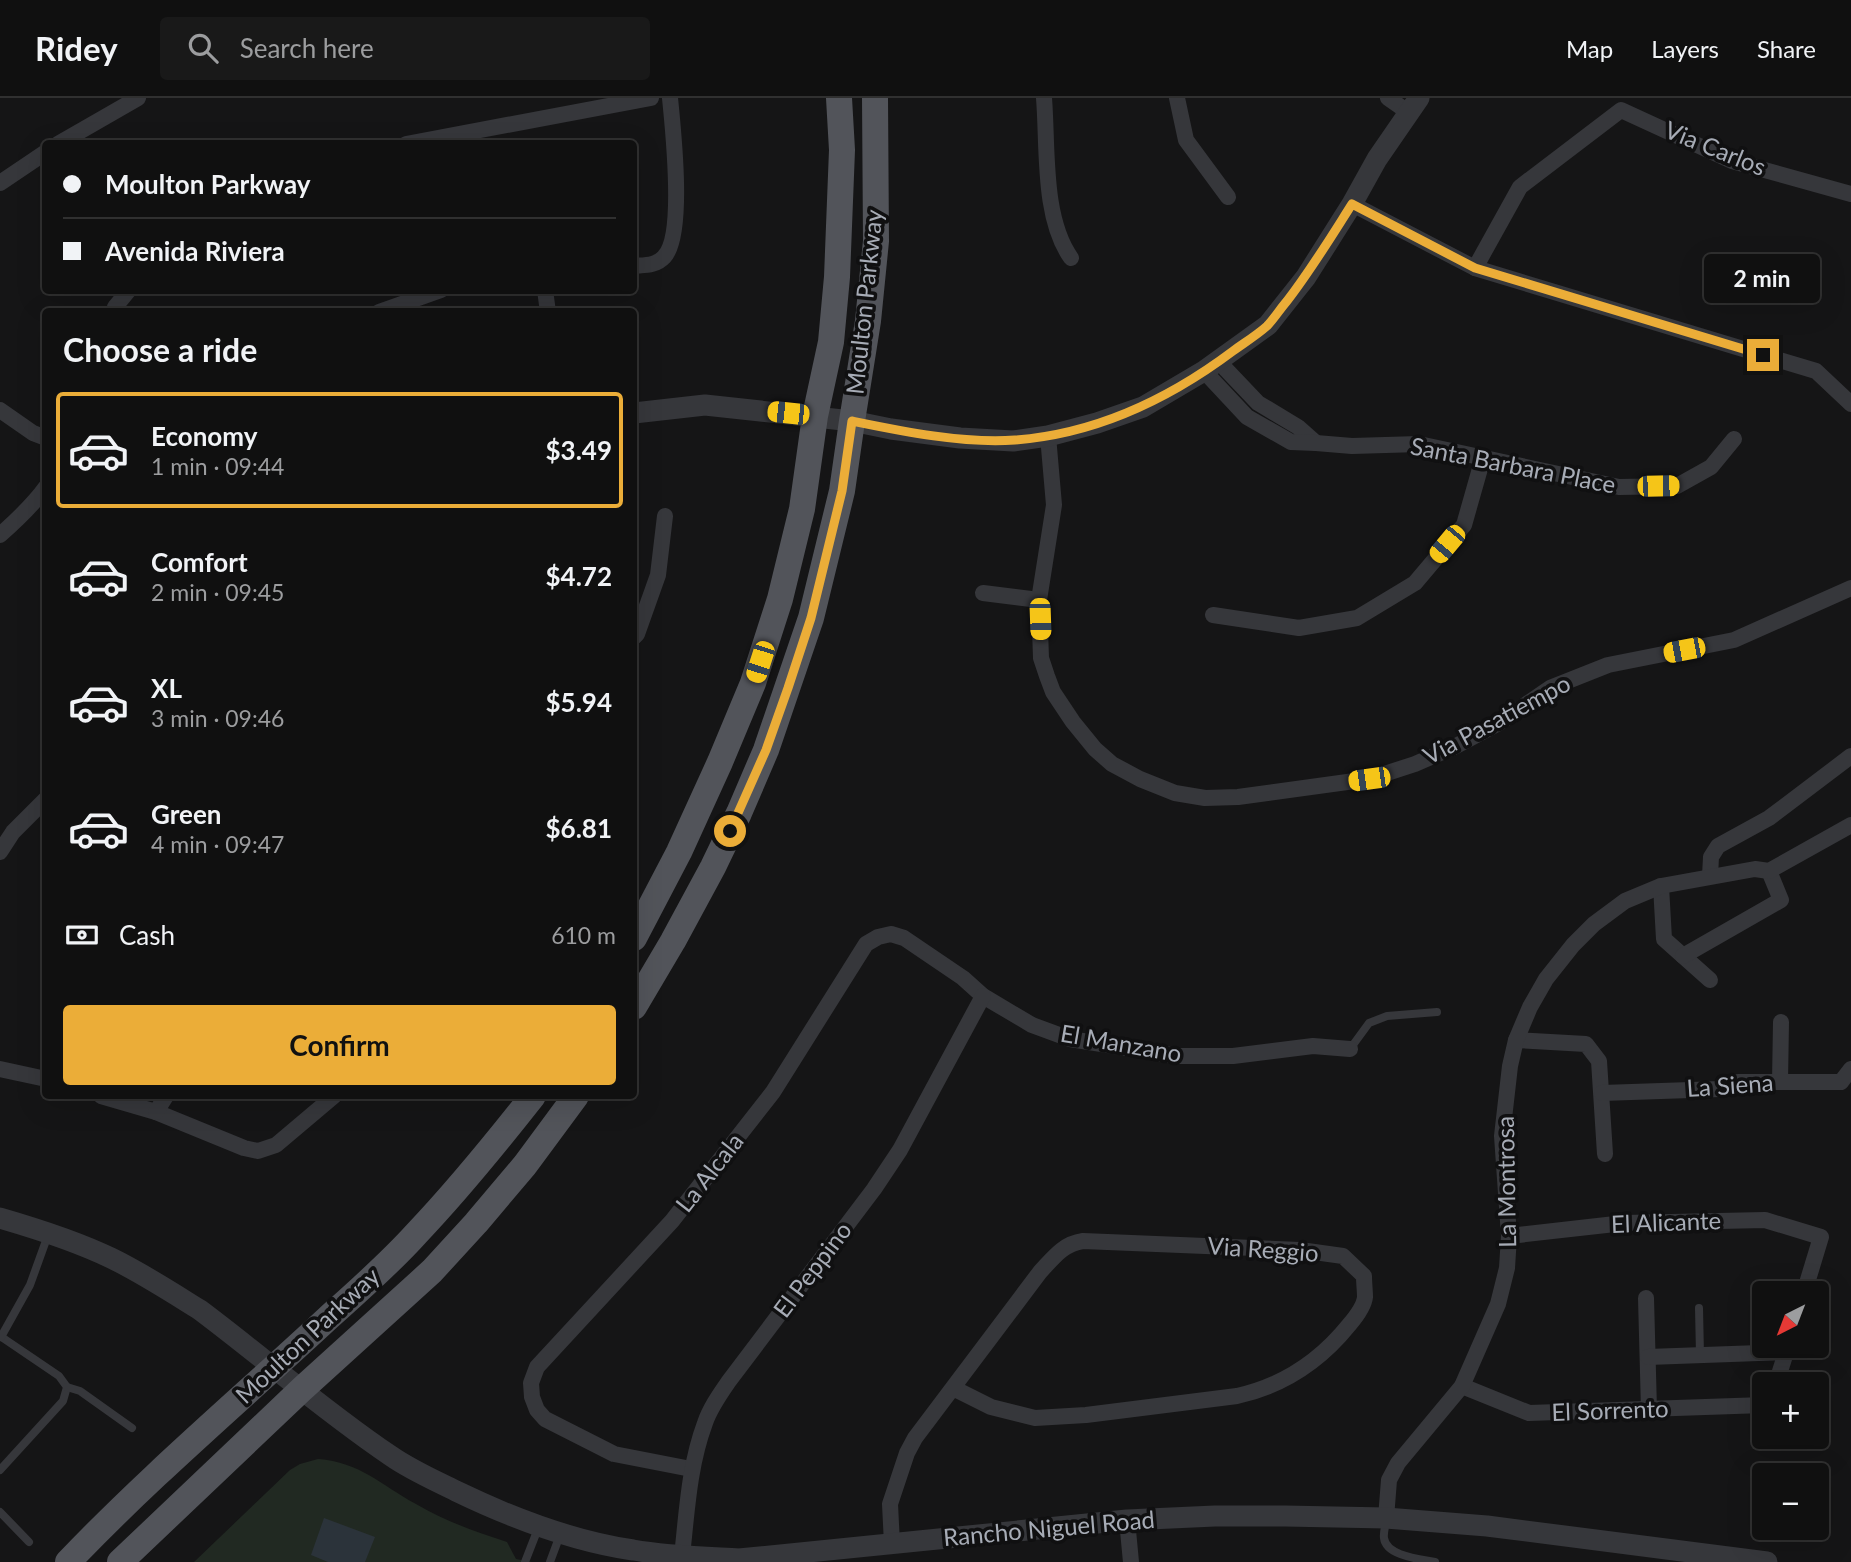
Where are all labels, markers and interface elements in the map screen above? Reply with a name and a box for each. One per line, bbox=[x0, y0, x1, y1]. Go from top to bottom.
search box bbox=[160, 17, 650, 80]
text: Ridey bbox=[35, 28, 118, 68]
icon: search bbox=[184, 29, 222, 67]
text: Search here bbox=[240, 32, 374, 64]
text: Map bbox=[1566, 34, 1613, 63]
text: Layers bbox=[1651, 34, 1719, 63]
text: Share bbox=[1757, 34, 1816, 63]
street label: Via Carlos bbox=[1661, 114, 1770, 181]
text: Moulton Parkway bbox=[105, 168, 310, 200]
street label: Moulton Parkway bbox=[839, 207, 888, 396]
text: Avenida Riviera bbox=[105, 235, 285, 267]
callout: 2 min bbox=[1705, 254, 1821, 302]
text: 2 min bbox=[1733, 264, 1791, 292]
text: Choose a ride bbox=[63, 330, 257, 369]
route end bbox=[1747, 339, 1779, 371]
car bbox=[767, 400, 810, 426]
icon: car bbox=[67, 419, 130, 482]
text: Economy bbox=[151, 420, 257, 452]
street label: Santa Barbara Place bbox=[1408, 430, 1618, 499]
text: $3.49 bbox=[546, 434, 612, 466]
text: 1 min · 09:44 bbox=[151, 452, 284, 480]
car bbox=[1637, 475, 1680, 497]
car bbox=[1426, 521, 1469, 567]
icon: car bbox=[67, 545, 130, 608]
text: Comfort bbox=[151, 546, 248, 578]
text: $4.72 bbox=[546, 560, 612, 592]
text: 2 min · 09:45 bbox=[151, 578, 284, 606]
car bbox=[1029, 598, 1052, 640]
car bbox=[1662, 636, 1707, 664]
car bbox=[744, 639, 777, 685]
street label: Via Pasatiempo bbox=[1418, 668, 1575, 770]
icon: car bbox=[67, 671, 130, 734]
text: XL bbox=[151, 672, 182, 704]
text: $5.94 bbox=[546, 686, 612, 718]
text: 3 min · 09:46 bbox=[151, 704, 284, 732]
car bbox=[1347, 766, 1392, 792]
icon: car bbox=[67, 797, 130, 860]
text: Green bbox=[151, 798, 221, 830]
text: $6.81 bbox=[546, 812, 612, 844]
route start bbox=[714, 815, 746, 847]
text: 4 min · 09:47 bbox=[151, 830, 284, 858]
icon: cash bbox=[63, 916, 101, 954]
text: Cash bbox=[119, 919, 175, 951]
text: 610 m bbox=[551, 921, 616, 949]
button: Confirm bbox=[63, 1005, 616, 1085]
street label: El Manzano bbox=[1058, 1018, 1184, 1067]
street label: La Siena bbox=[1685, 1067, 1774, 1102]
street label: La Montrosa bbox=[1490, 1116, 1521, 1248]
street label: La Alcala bbox=[669, 1127, 749, 1217]
street label: El Alicante bbox=[1610, 1205, 1722, 1238]
street label: El Peppino bbox=[767, 1216, 857, 1322]
street label: Via Reggio bbox=[1207, 1230, 1320, 1267]
street label: Moulton Parkway bbox=[229, 1260, 385, 1409]
north arrow bbox=[1752, 1281, 1829, 1358]
map controls bbox=[1752, 1281, 1829, 1540]
button: + bbox=[1752, 1372, 1829, 1449]
street label: El Sorrento bbox=[1551, 1393, 1669, 1426]
button: − bbox=[1752, 1463, 1829, 1540]
street label: Rancho Niguel Road bbox=[942, 1504, 1156, 1551]

